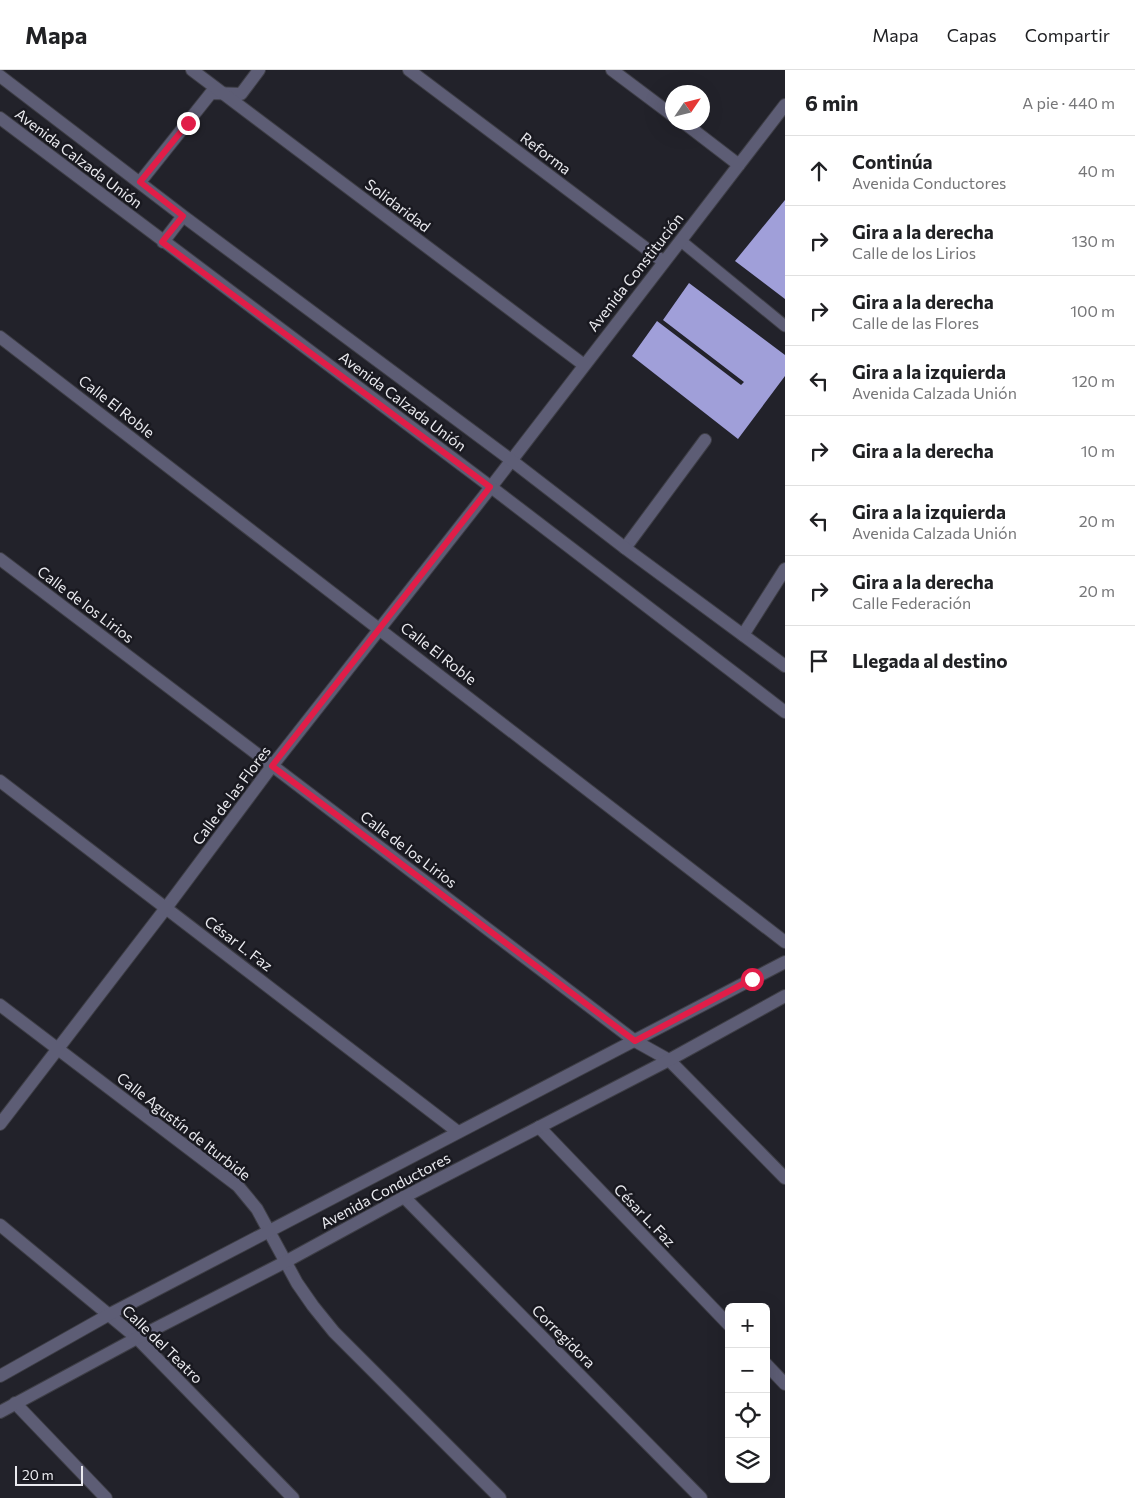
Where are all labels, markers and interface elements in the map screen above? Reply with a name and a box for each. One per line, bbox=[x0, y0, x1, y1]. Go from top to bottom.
text: Mapa bbox=[25, 20, 87, 49]
text: Mapa bbox=[872, 24, 919, 46]
text: Capas bbox=[947, 24, 997, 46]
text: Compartir bbox=[1025, 24, 1110, 46]
north arrow bbox=[665, 85, 710, 130]
text: 6 min bbox=[805, 90, 858, 115]
text: A pie · 440 m bbox=[1022, 93, 1115, 112]
street label: Avenida Calzada Unión bbox=[12, 104, 146, 212]
route end bbox=[177, 112, 200, 135]
street label: Reforma bbox=[517, 128, 575, 178]
text: Continúa bbox=[852, 150, 933, 173]
icon: ahead bbox=[805, 157, 833, 185]
text: 40 m bbox=[1078, 161, 1115, 180]
text: Avenida Conductores bbox=[852, 173, 1006, 192]
street label: Solidaridad bbox=[362, 175, 434, 235]
street label: Avenida Constitución bbox=[583, 209, 687, 335]
text: Gira a la derecha bbox=[852, 220, 994, 243]
icon: right bbox=[805, 227, 833, 255]
text: 130 m bbox=[1072, 231, 1115, 250]
text: Calle de los Lirios bbox=[852, 243, 976, 262]
text: Gira a la derecha bbox=[852, 290, 994, 313]
icon: right bbox=[805, 297, 833, 325]
text: 100 m bbox=[1070, 301, 1115, 320]
text: Calle de las Flores bbox=[852, 313, 979, 332]
street label: Avenida Calzada Unión bbox=[336, 347, 470, 455]
text: Gira a la izquierda bbox=[852, 360, 1006, 383]
icon: left bbox=[805, 367, 833, 395]
street label: Calle El Roble bbox=[76, 371, 159, 441]
text: 120 m bbox=[1072, 371, 1115, 390]
text: Avenida Calzada Unión bbox=[852, 383, 1017, 402]
icon: right bbox=[805, 437, 833, 465]
text: Gira a la derecha bbox=[852, 439, 994, 462]
text: 10 m bbox=[1081, 441, 1115, 460]
text: Gira a la izquierda bbox=[852, 500, 1006, 523]
icon: left bbox=[805, 507, 833, 535]
text: 20 m bbox=[1079, 511, 1115, 530]
text: Avenida Calzada Unión bbox=[852, 523, 1017, 542]
street label: Calle de los Lirios bbox=[34, 562, 138, 646]
text: Gira a la derecha bbox=[852, 570, 994, 593]
icon: right bbox=[805, 577, 833, 605]
text: 20 m bbox=[1079, 581, 1115, 600]
text: Calle Federación bbox=[852, 593, 971, 612]
street label: Calle El Roble bbox=[398, 618, 481, 688]
icon: arrive bbox=[805, 647, 833, 675]
text: Llegada al destino bbox=[852, 649, 1008, 672]
street label: Calle de las Flores bbox=[188, 742, 274, 848]
street label: Calle de los Lirios bbox=[357, 807, 461, 891]
street label: César L. Faz bbox=[202, 912, 276, 974]
route start bbox=[741, 968, 764, 991]
street label: Calle Agustín de Iturbide bbox=[114, 1068, 255, 1184]
street label: Avenida Conductores bbox=[317, 1148, 453, 1232]
street label: César L. Faz bbox=[611, 1180, 679, 1250]
street label: Calle del Teatro bbox=[119, 1301, 207, 1387]
street label: Corregidora bbox=[529, 1301, 599, 1371]
map controls bbox=[725, 1303, 770, 1483]
button: + bbox=[725, 1303, 770, 1348]
button: − bbox=[725, 1348, 770, 1393]
button: locate bbox=[725, 1393, 770, 1438]
button: layers bbox=[725, 1438, 770, 1483]
scale bar bbox=[15, 1463, 82, 1486]
text: 20 m bbox=[22, 1466, 54, 1483]

